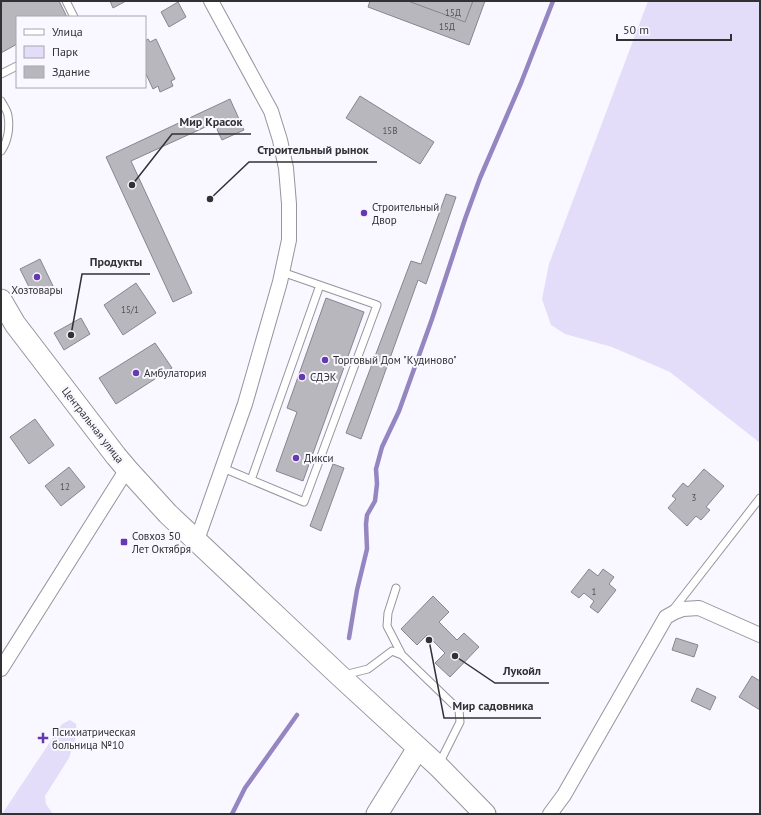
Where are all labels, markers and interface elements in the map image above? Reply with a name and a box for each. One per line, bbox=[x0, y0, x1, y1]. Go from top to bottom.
house number: 15Д bbox=[445, 7, 461, 18]
legend bbox=[16, 16, 146, 88]
scale bar bbox=[617, 16, 731, 42]
house number: 15Д bbox=[439, 21, 455, 32]
text: 50 m bbox=[623, 22, 649, 37]
text: Улица bbox=[52, 24, 83, 39]
text: Парк bbox=[52, 44, 78, 59]
text: Здание bbox=[52, 64, 90, 79]
callout: Мир Красок bbox=[172, 110, 251, 134]
text: Мир Красок bbox=[180, 114, 243, 129]
house number: 15В bbox=[382, 125, 398, 136]
callout: Строительный рынок bbox=[249, 138, 377, 162]
text: Строительный рынок bbox=[257, 142, 369, 157]
place label: Строительный Двор bbox=[372, 200, 439, 227]
marker: Строительный Двор bbox=[359, 208, 369, 218]
callout: Продукты bbox=[82, 250, 150, 274]
text: Продукты bbox=[90, 254, 142, 269]
marker: Хозтовары bbox=[32, 272, 42, 282]
place label: Хозтовары bbox=[11, 283, 63, 297]
house number: 15/1 bbox=[121, 304, 139, 315]
place label: Торговый Дом "Кудиново" bbox=[333, 353, 457, 367]
marker: Торговый Дом "Кудиново" bbox=[320, 355, 330, 365]
place label: Амбулатория bbox=[144, 366, 207, 380]
marker: Амбулатория bbox=[131, 368, 141, 378]
place label: СДЭК bbox=[310, 370, 337, 384]
marker: СДЭК bbox=[297, 372, 307, 382]
street label: Центральная улица bbox=[59, 384, 127, 466]
place label: Дикси bbox=[304, 451, 333, 465]
marker: Дикси bbox=[291, 453, 301, 463]
house number: 12 bbox=[60, 481, 70, 492]
house number: 3 bbox=[692, 492, 697, 503]
place label: Совхоз 50 Лет Октября bbox=[131, 529, 191, 556]
marker: Совхоз 50 Лет Октября bbox=[119, 537, 129, 547]
house number: 1 bbox=[592, 586, 597, 597]
callout: Лукойл bbox=[495, 659, 549, 683]
text: Лукойл bbox=[502, 663, 541, 678]
callout: Мир садовника bbox=[444, 694, 541, 718]
text: Мир садовника bbox=[453, 698, 534, 713]
place label: Психиатрическая больница №10 bbox=[52, 725, 135, 752]
marker: Психиатрическая больница №10 bbox=[37, 732, 49, 744]

